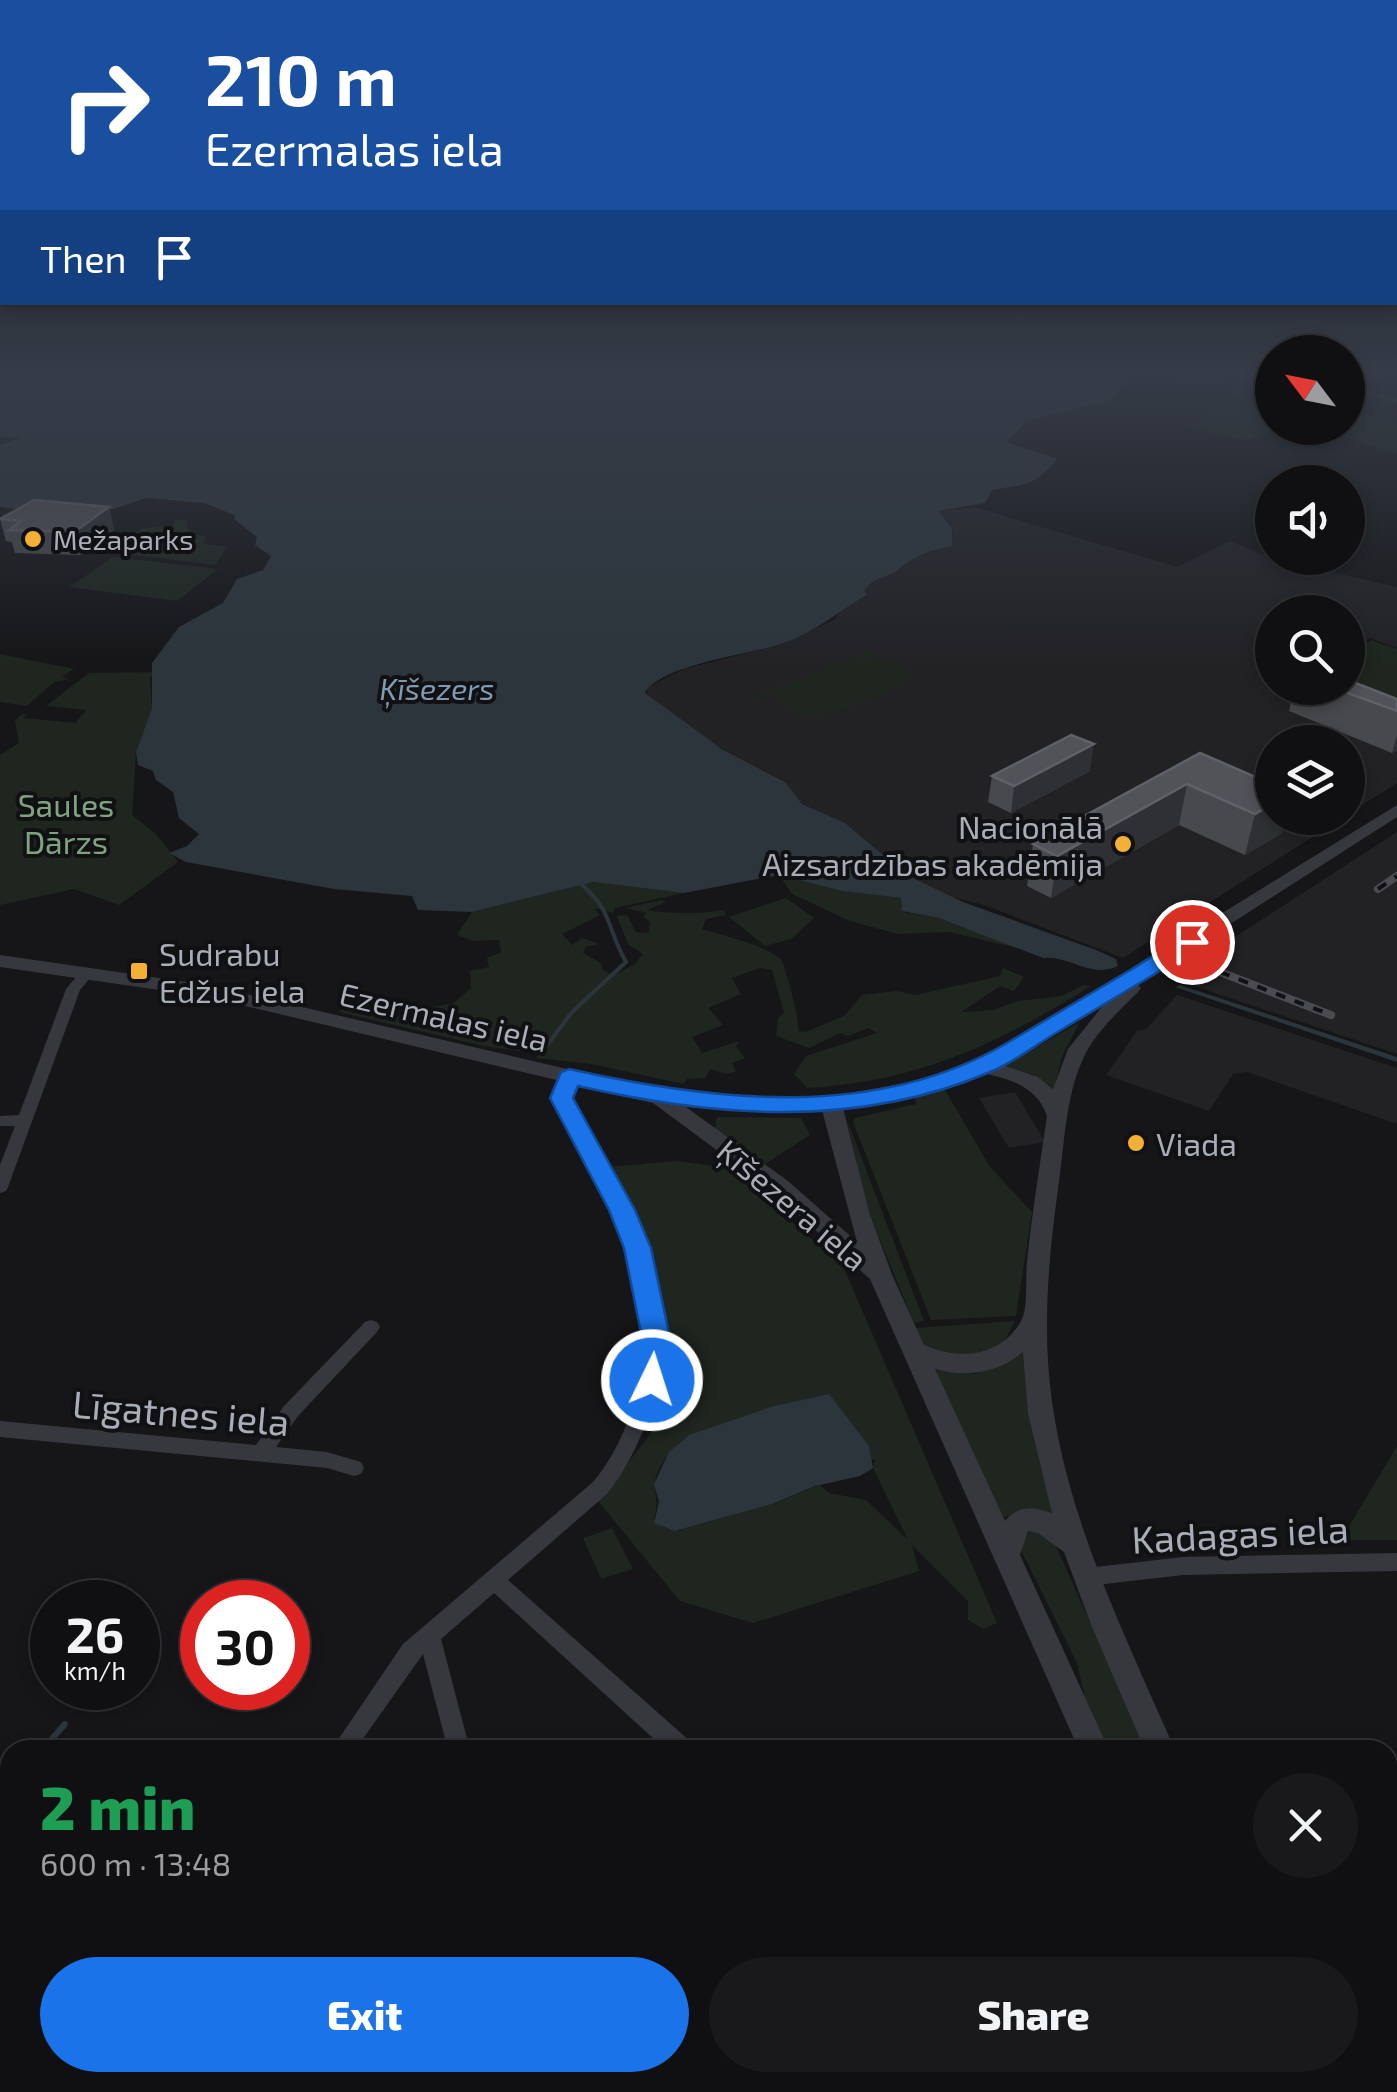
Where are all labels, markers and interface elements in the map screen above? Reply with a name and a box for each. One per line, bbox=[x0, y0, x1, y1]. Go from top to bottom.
text: 210 m bbox=[205, 36, 397, 120]
icon: right bbox=[40, 40, 170, 170]
text: Ezermalas iela bbox=[205, 121, 504, 175]
icon: arrive bbox=[147, 230, 202, 285]
text: Then bbox=[40, 235, 127, 281]
north arrow bbox=[1255, 335, 1365, 445]
map controls bbox=[1255, 335, 1365, 835]
button: sound bbox=[1255, 465, 1365, 575]
place label: Mežaparks bbox=[53, 522, 194, 556]
marker: Mežaparks bbox=[22, 528, 44, 550]
button: search bbox=[1255, 595, 1365, 705]
water label: Ķīšezers bbox=[380, 670, 494, 709]
button: layers bbox=[1255, 725, 1365, 835]
park label: Saules Dārzs bbox=[18, 785, 114, 860]
place label: Nacionālā Aizsardzības akadēmija bbox=[762, 807, 1103, 883]
marker: Nacionālā Aizsardzības akadēmija bbox=[1112, 833, 1134, 855]
pin bbox=[1150, 900, 1235, 985]
icon: arrive bbox=[1165, 915, 1220, 970]
place label: Sudrabu Edžus iela bbox=[159, 934, 305, 1009]
marker: Sudrabu Edžus iela bbox=[128, 960, 150, 982]
street label: Ezermalas iela bbox=[336, 974, 552, 1058]
place label: Viada bbox=[1156, 1124, 1237, 1162]
street label: Ķīšezera iela bbox=[709, 1130, 876, 1280]
marker: Viada bbox=[1125, 1132, 1147, 1154]
position arrow bbox=[600, 1328, 704, 1432]
street label: Līgatnes iela bbox=[71, 1380, 291, 1444]
street label: Kadagas iela bbox=[1130, 1504, 1350, 1562]
speed limit sign: 30 bbox=[180, 1580, 310, 1710]
text: 26 bbox=[66, 1603, 124, 1663]
text: km/h bbox=[64, 1655, 126, 1685]
text: 2 min bbox=[40, 1770, 195, 1842]
button: close bbox=[1253, 1773, 1358, 1878]
text: 600 m · 13:48 bbox=[40, 1844, 231, 1882]
button: Exit bbox=[40, 1957, 689, 2072]
button: Share bbox=[709, 1957, 1358, 2072]

